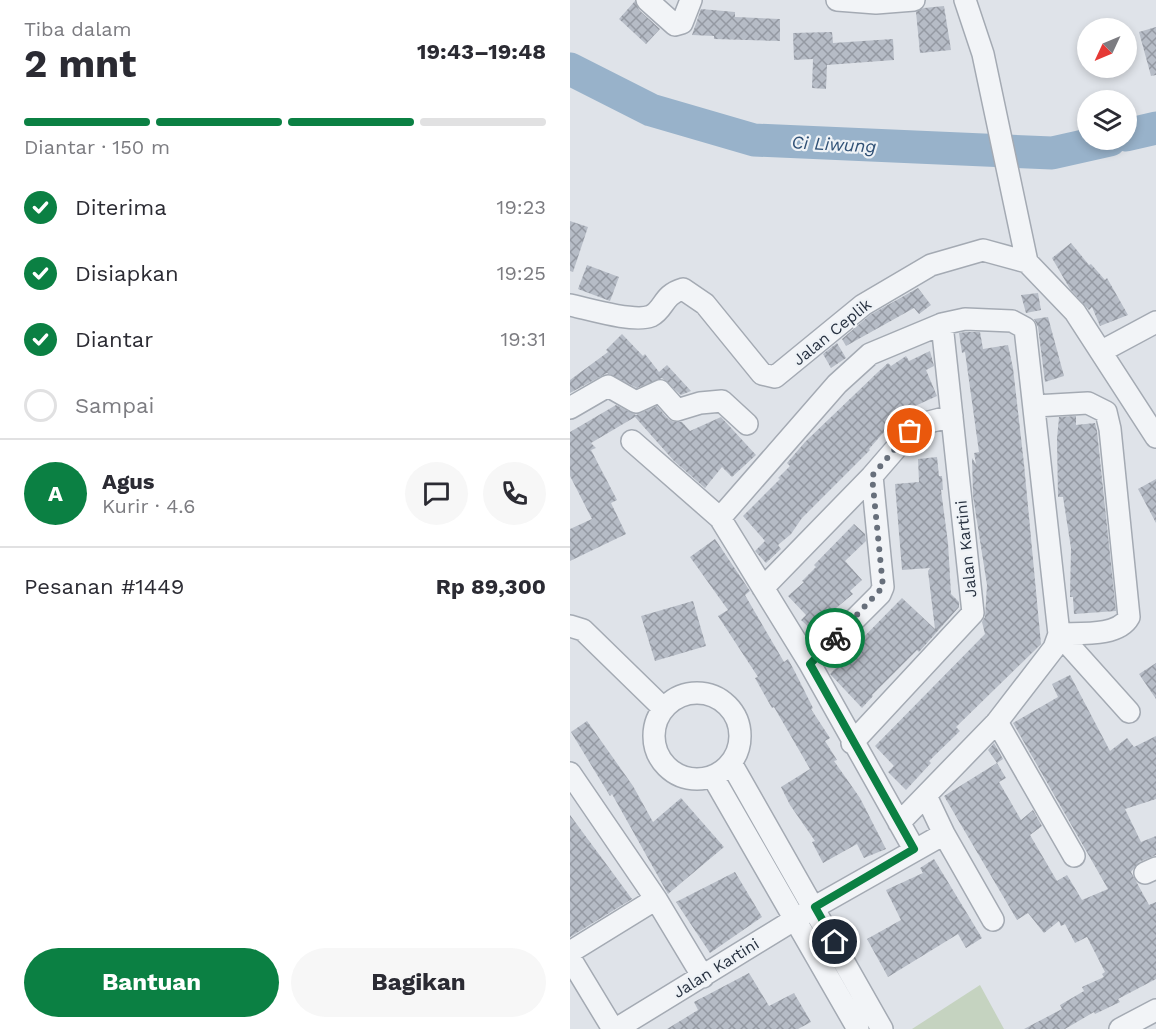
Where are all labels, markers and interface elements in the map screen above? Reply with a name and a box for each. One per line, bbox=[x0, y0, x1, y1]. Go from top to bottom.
text: Tiba dalam bbox=[24, 17, 132, 41]
north arrow bbox=[1077, 18, 1137, 78]
map controls bbox=[1077, 18, 1137, 150]
text: 19:43–19:48 bbox=[417, 39, 546, 64]
text: 2 mnt bbox=[24, 41, 136, 86]
button: layers bbox=[1077, 90, 1137, 150]
water label: Ci Liwung bbox=[791, 131, 877, 157]
text: Diantar · 150 m bbox=[24, 135, 170, 159]
icon: check bbox=[24, 191, 57, 224]
text: Diterima bbox=[75, 195, 167, 220]
text: 19:23 bbox=[497, 195, 546, 219]
icon: check bbox=[24, 257, 57, 290]
text: Disiapkan bbox=[75, 261, 179, 286]
text: 19:25 bbox=[497, 261, 546, 285]
street label: Jalan Ceplik bbox=[789, 295, 875, 369]
icon: check bbox=[24, 323, 57, 356]
text: Diantar bbox=[75, 327, 153, 352]
text: 19:31 bbox=[500, 327, 546, 351]
text: Sampai bbox=[75, 393, 154, 418]
pin bbox=[884, 405, 935, 456]
icon: bag bbox=[893, 414, 926, 447]
button: chat bbox=[405, 462, 468, 525]
button: phone bbox=[483, 462, 546, 525]
text: Agus bbox=[102, 469, 155, 494]
text: A bbox=[48, 481, 63, 506]
text: Kurir · 4.6 bbox=[102, 494, 195, 518]
street label: Jalan Kartini bbox=[951, 499, 981, 599]
text: Pesanan #1449 bbox=[24, 574, 184, 599]
text: Rp 89,300 bbox=[436, 574, 546, 599]
courier bbox=[805, 608, 865, 668]
icon: bike bbox=[819, 622, 852, 655]
pin bbox=[809, 916, 860, 967]
icon: home bbox=[818, 925, 851, 958]
street label: Jalan Kartini bbox=[670, 934, 762, 1002]
button: Bantuan bbox=[24, 948, 279, 1017]
button: Bagikan bbox=[291, 948, 546, 1017]

